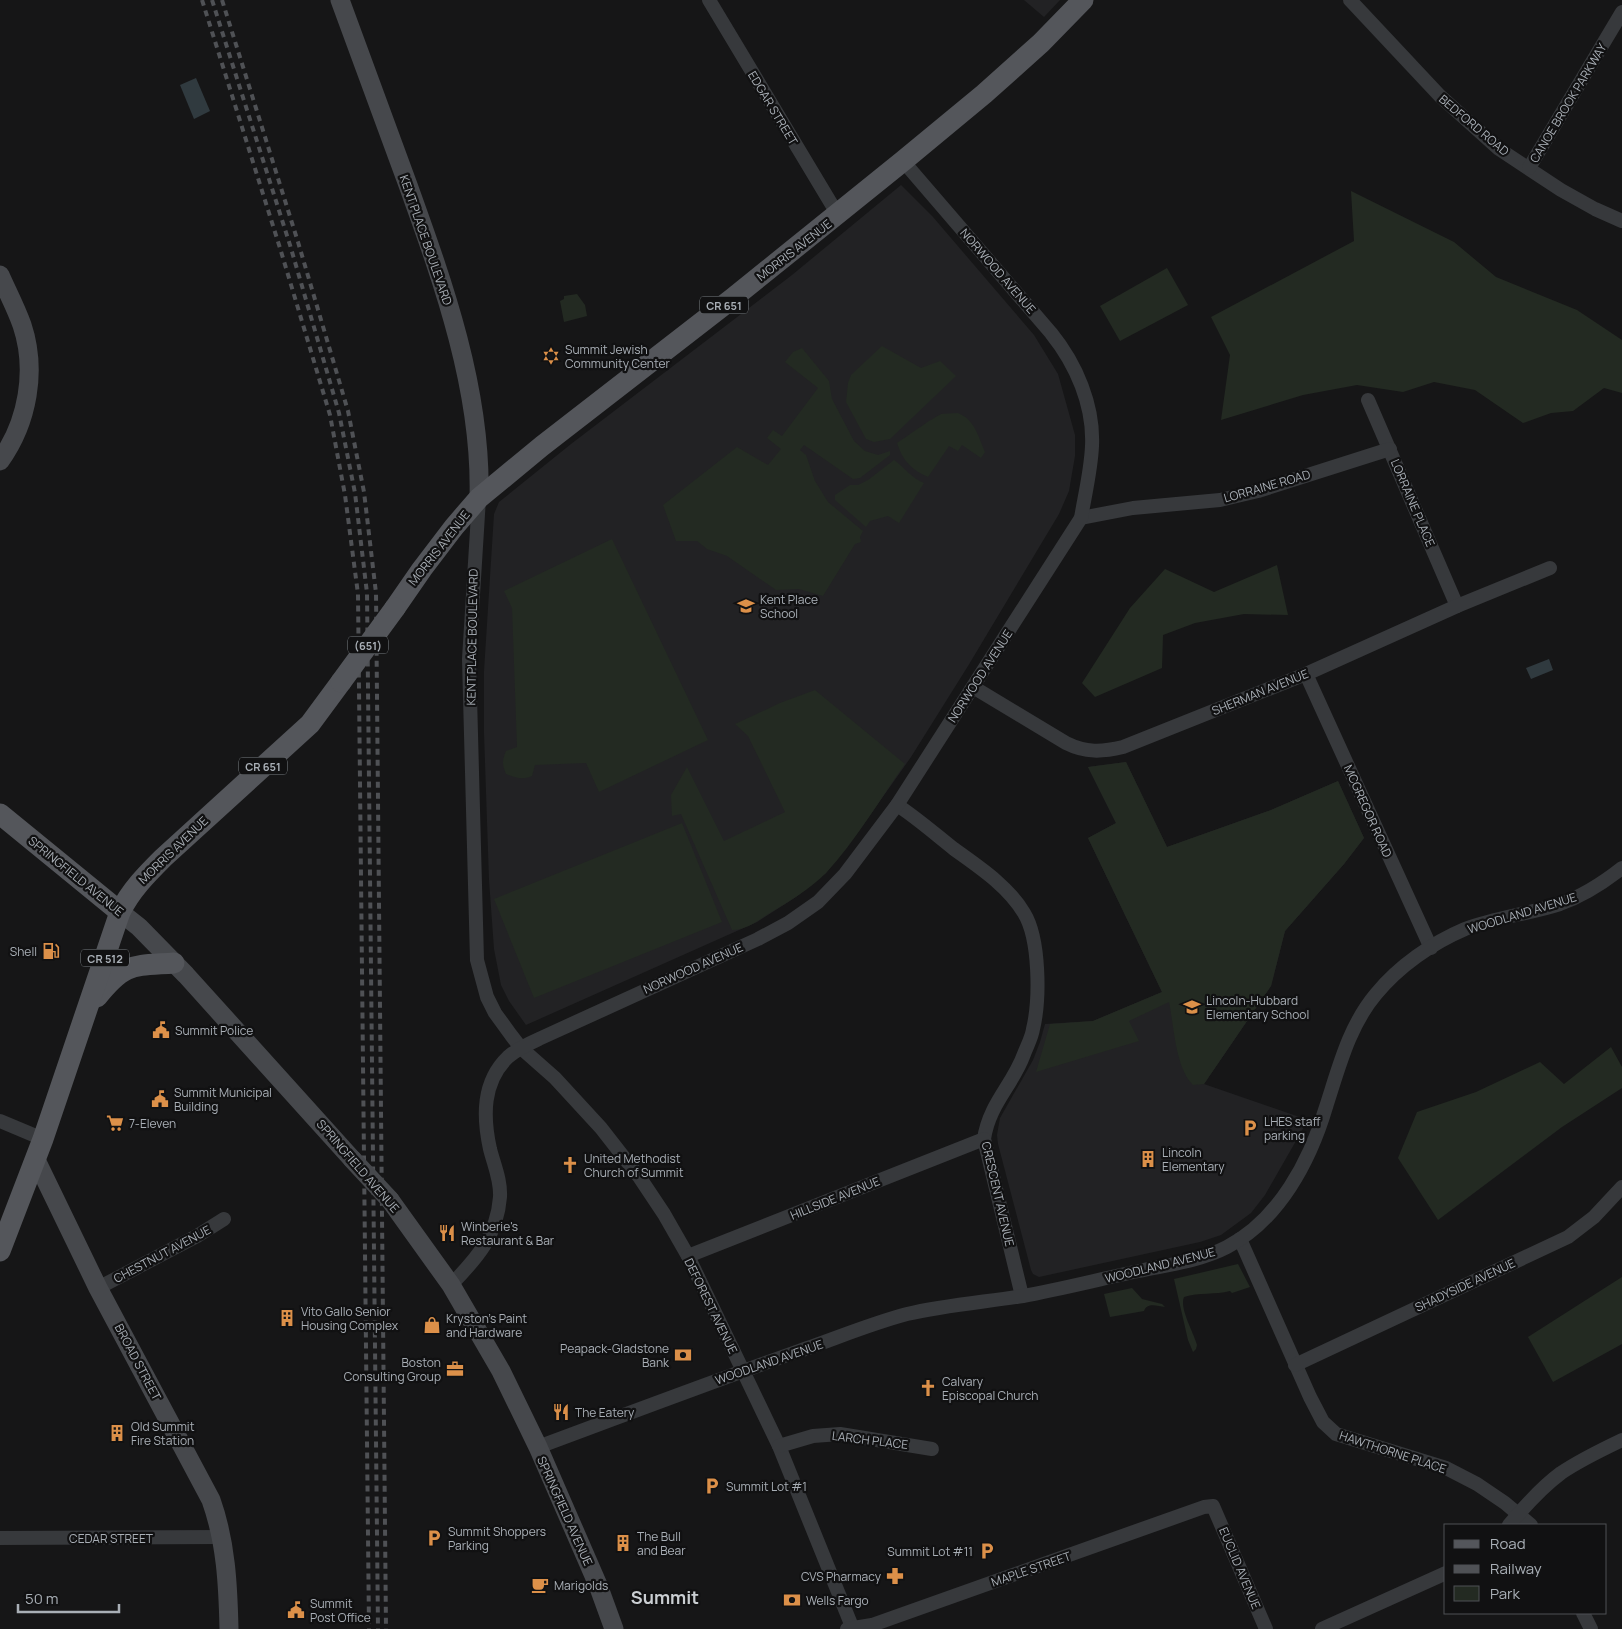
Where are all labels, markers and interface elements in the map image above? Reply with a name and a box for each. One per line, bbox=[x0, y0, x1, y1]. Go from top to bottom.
street label: CANOE BROOK PARKWAY bbox=[1526, 40, 1611, 166]
street label: EDGAR STREET bbox=[744, 68, 802, 149]
street label: BEDFORD ROAD bbox=[1435, 91, 1513, 159]
street label: KENT PLACE BOULEVARD bbox=[396, 172, 456, 308]
street label: MORRIS AVENUE bbox=[753, 215, 835, 285]
street label: NORWOOD AVENUE bbox=[956, 225, 1040, 317]
road number: CR 651 bbox=[700, 296, 748, 314]
place label: Summit Jewish Community Center bbox=[565, 341, 671, 372]
synagogue icon: Summit Jewish Community Center bbox=[541, 346, 561, 366]
street label: LORRAINE PLACE bbox=[1387, 457, 1439, 550]
street label: LORRAINE ROAD bbox=[1222, 466, 1312, 506]
street label: MORRIS AVENUE bbox=[404, 507, 474, 589]
street label: KENT PLACE BOULEVARD bbox=[462, 568, 482, 706]
place label: Kent Place School bbox=[760, 591, 818, 622]
school or university icon: Kent Place School bbox=[736, 596, 756, 616]
street label: NORWOOD AVENUE bbox=[944, 626, 1017, 726]
road number: (651) bbox=[348, 636, 388, 654]
street label: SHERMAN AVENUE bbox=[1209, 665, 1311, 719]
road number: CR 651 bbox=[239, 758, 287, 774]
street label: MCGREGOR ROAD bbox=[1340, 762, 1396, 860]
street label: MORRIS AVENUE bbox=[134, 812, 212, 888]
street label: SPRINGFIELD AVENUE bbox=[25, 832, 127, 920]
street label: WOODLAND AVENUE bbox=[1465, 888, 1579, 938]
street label: NORWOOD AVENUE bbox=[640, 938, 746, 998]
fuel station icon: Shell bbox=[41, 941, 61, 961]
place label: Shell bbox=[10, 943, 37, 960]
road number: CR 512 bbox=[81, 950, 129, 966]
place label: Lincoln-Hubbard Elementary School bbox=[1206, 992, 1309, 1023]
school or university icon: Lincoln-Hubbard Elementary School bbox=[1182, 997, 1202, 1017]
public building icon: Summit Police bbox=[151, 1020, 171, 1040]
place label: Summit Police bbox=[175, 1022, 253, 1039]
place label: Summit Municipal Building bbox=[174, 1084, 272, 1115]
public building icon: Summit Municipal Building bbox=[150, 1089, 170, 1109]
supermarket icon: 7-Eleven bbox=[105, 1113, 125, 1133]
place label: LHES staff parking bbox=[1264, 1113, 1320, 1144]
place label: 7-Eleven bbox=[129, 1115, 176, 1132]
street label: SPRINGFIELD AVENUE bbox=[313, 1116, 403, 1216]
parking icon: LHES staff parking bbox=[1240, 1118, 1260, 1138]
street label: CRESCENT AVENUE bbox=[978, 1140, 1018, 1248]
place label: Lincoln Elementary bbox=[1162, 1144, 1225, 1175]
building icon: Lincoln Elementary bbox=[1138, 1149, 1158, 1169]
place label: United Methodist Church of Summit bbox=[584, 1150, 684, 1181]
church icon: United Methodist Church of Summit bbox=[560, 1155, 580, 1175]
street label: HILLSIDE AVENUE bbox=[788, 1172, 882, 1224]
place label: Winberie's Restaurant & Bar bbox=[461, 1218, 555, 1249]
street label: CHESTNUT AVENUE bbox=[110, 1221, 214, 1287]
restaurant icon: Winberie's Restaurant & Bar bbox=[437, 1223, 457, 1243]
street label: WOODLAND AVENUE bbox=[1103, 1243, 1217, 1287]
street label: SHADYSIDE AVENUE bbox=[1412, 1254, 1518, 1316]
street label: DEFOREST AVENUE bbox=[680, 1255, 742, 1357]
place label: Vito Gallo Senior Housing Complex bbox=[301, 1303, 399, 1334]
building icon: Vito Gallo Senior Housing Complex bbox=[277, 1308, 297, 1328]
place label: Kryston's Paint and Hardware bbox=[446, 1310, 527, 1341]
shop icon: Kryston's Paint and Hardware bbox=[422, 1315, 442, 1335]
street label: BROAD STREET bbox=[111, 1321, 166, 1404]
street label: WOODLAND AVENUE bbox=[713, 1335, 825, 1388]
place label: Peapack-Gladstone Bank bbox=[560, 1340, 670, 1371]
bank icon: Peapack-Gladstone Bank bbox=[673, 1345, 693, 1365]
place label: Boston Consulting Group bbox=[344, 1354, 441, 1385]
office icon: Boston Consulting Group bbox=[445, 1359, 465, 1379]
place label: Calvary Episcopal Church bbox=[942, 1373, 1038, 1404]
church icon: Calvary Episcopal Church bbox=[918, 1378, 938, 1398]
restaurant icon: The Eatery bbox=[551, 1402, 571, 1422]
place label: The Eatery bbox=[575, 1404, 635, 1421]
place label: Old Summit Fire Station bbox=[131, 1418, 195, 1449]
building icon: Old Summit Fire Station bbox=[107, 1423, 127, 1443]
street label: LARCH PLACE bbox=[831, 1427, 909, 1453]
street label: HAWTHORNE PLACE bbox=[1337, 1427, 1449, 1477]
street label: SPRINGFIELD AVENUE bbox=[533, 1454, 597, 1569]
parking icon: Summit Lot #1 bbox=[702, 1476, 722, 1496]
place label: Summit Lot #1 bbox=[726, 1478, 807, 1495]
place label: Summit Shoppers Parking bbox=[448, 1523, 546, 1554]
street label: EUCLID AVENUE bbox=[1215, 1524, 1265, 1612]
legend bbox=[1444, 1524, 1607, 1614]
parking icon: Summit Shoppers Parking bbox=[424, 1528, 444, 1548]
place label: The Bull and Bear bbox=[637, 1528, 686, 1559]
street label: CEDAR STREET bbox=[69, 1530, 154, 1547]
building icon: The Bull and Bear bbox=[613, 1533, 633, 1553]
text: Road bbox=[1490, 1533, 1526, 1554]
parking icon: Summit Lot #11 bbox=[977, 1541, 997, 1561]
place label: Summit Lot #11 bbox=[887, 1543, 973, 1560]
street label: MAPLE STREET bbox=[989, 1547, 1074, 1591]
text: Railway bbox=[1490, 1558, 1542, 1579]
pharmacy icon: CVS Pharmacy bbox=[885, 1566, 905, 1586]
place label: CVS Pharmacy bbox=[801, 1568, 882, 1585]
cafe icon: Marigolds bbox=[530, 1575, 550, 1595]
place label: Marigolds bbox=[554, 1577, 608, 1594]
scale bar bbox=[18, 1582, 119, 1614]
text: Park bbox=[1490, 1583, 1520, 1604]
district label: Summit bbox=[631, 1585, 699, 1609]
text: 50 m bbox=[25, 1588, 59, 1609]
bank icon: Wells Fargo bbox=[782, 1590, 802, 1610]
place label: Wells Fargo bbox=[806, 1592, 869, 1609]
place label: Summit Post Office bbox=[310, 1595, 371, 1626]
public building icon: Summit Post Office bbox=[286, 1600, 306, 1620]

